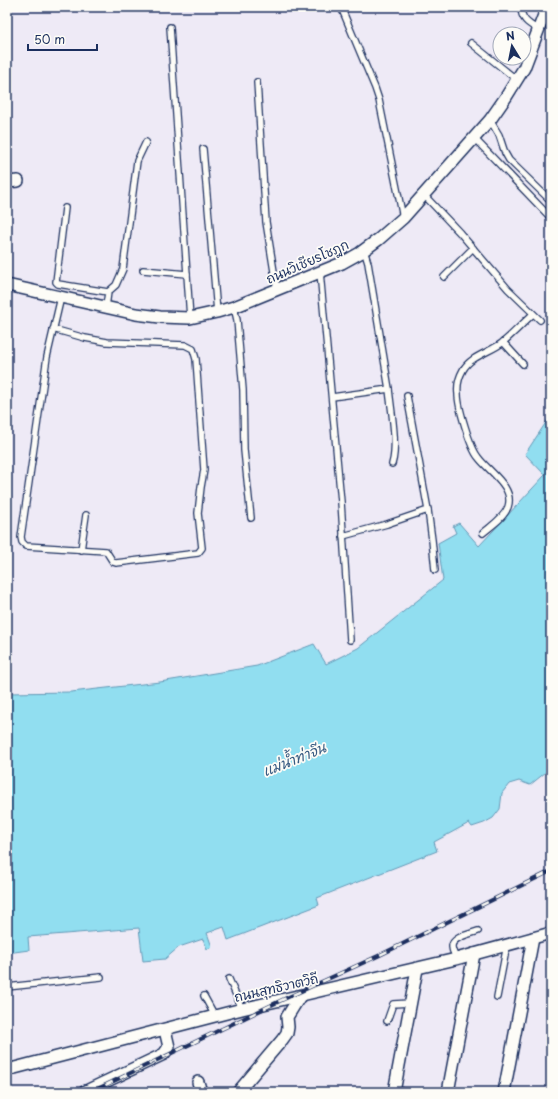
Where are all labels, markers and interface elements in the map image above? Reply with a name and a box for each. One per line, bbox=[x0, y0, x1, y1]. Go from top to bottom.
scale bar bbox=[28, 26, 97, 52]
north arrow bbox=[492, 26, 532, 66]
text: N bbox=[504, 26, 516, 45]
text: 50 m bbox=[34, 30, 65, 48]
street label: ถนนวิเชียรโชฎก bbox=[263, 234, 351, 288]
water label: แม่น้ำท่าจีน bbox=[258, 735, 329, 781]
street label: ถนนสุทธิวาตวิถี bbox=[232, 968, 320, 1007]

